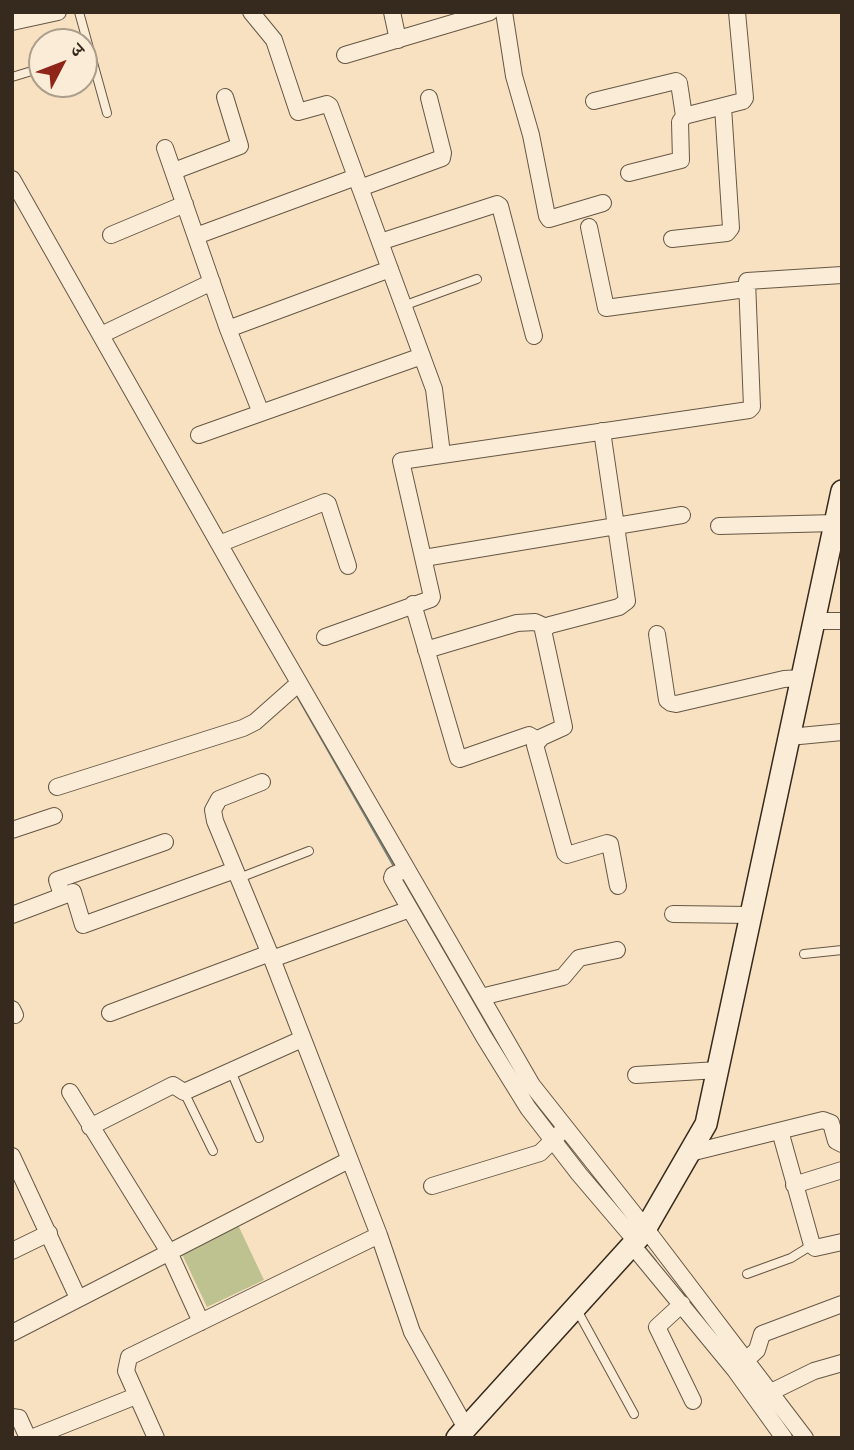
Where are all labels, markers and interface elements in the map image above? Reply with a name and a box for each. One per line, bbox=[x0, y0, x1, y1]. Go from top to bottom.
north arrow bbox=[28, 28, 98, 98]
text: उ bbox=[66, 39, 89, 61]

